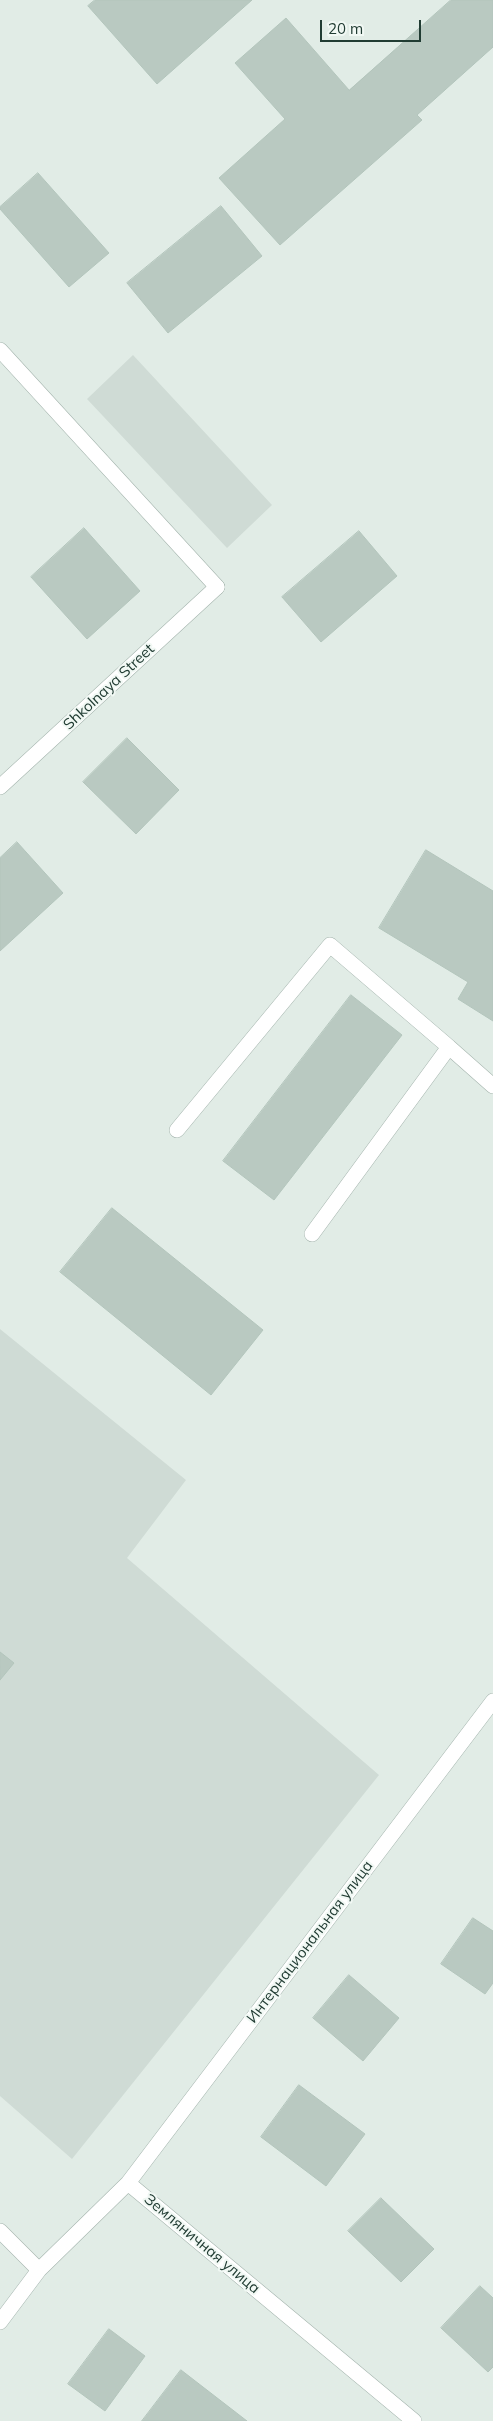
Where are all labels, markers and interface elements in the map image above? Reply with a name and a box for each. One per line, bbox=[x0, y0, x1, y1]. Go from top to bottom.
scale bar bbox=[323, 10, 424, 42]
text: 20 m bbox=[328, 19, 363, 38]
street label: Shkolnaya Street bbox=[60, 640, 158, 734]
street label: Интернациональная улица bbox=[243, 1857, 377, 2027]
street label: Земляничная улица bbox=[140, 2190, 264, 2298]

